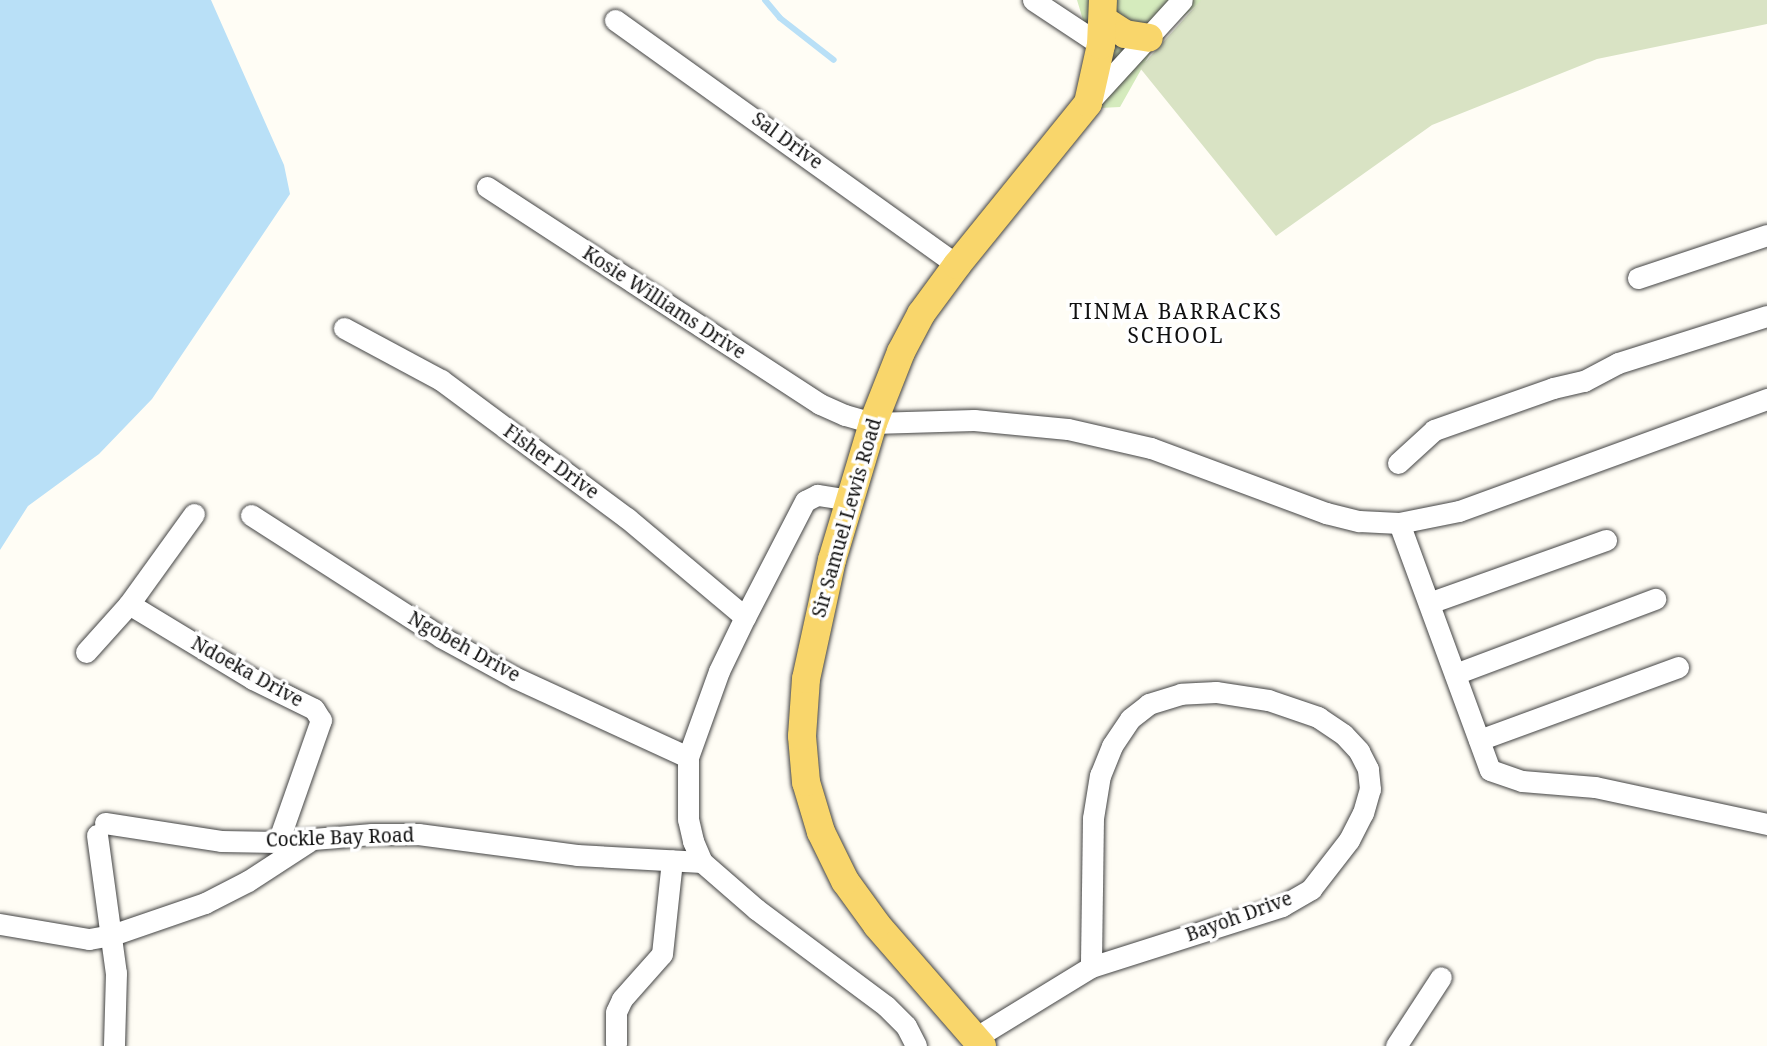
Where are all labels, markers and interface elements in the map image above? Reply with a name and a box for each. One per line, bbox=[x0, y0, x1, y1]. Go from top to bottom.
street label: Sal Drive bbox=[747, 108, 827, 174]
street label: Kosie Williams Drive bbox=[578, 242, 750, 364]
district label: TINMA BARRACKS SCHOOL bbox=[1071, 298, 1281, 348]
street label: Sir Samuel Lewis Road bbox=[808, 416, 886, 620]
street label: Fisher Drive bbox=[499, 420, 603, 504]
street label: Ngobeh Drive bbox=[404, 607, 524, 687]
street label: Ndoeka Drive bbox=[187, 632, 307, 712]
street label: Cockle Bay Road bbox=[265, 824, 415, 852]
street label: Bayoh Drive bbox=[1183, 887, 1295, 947]

